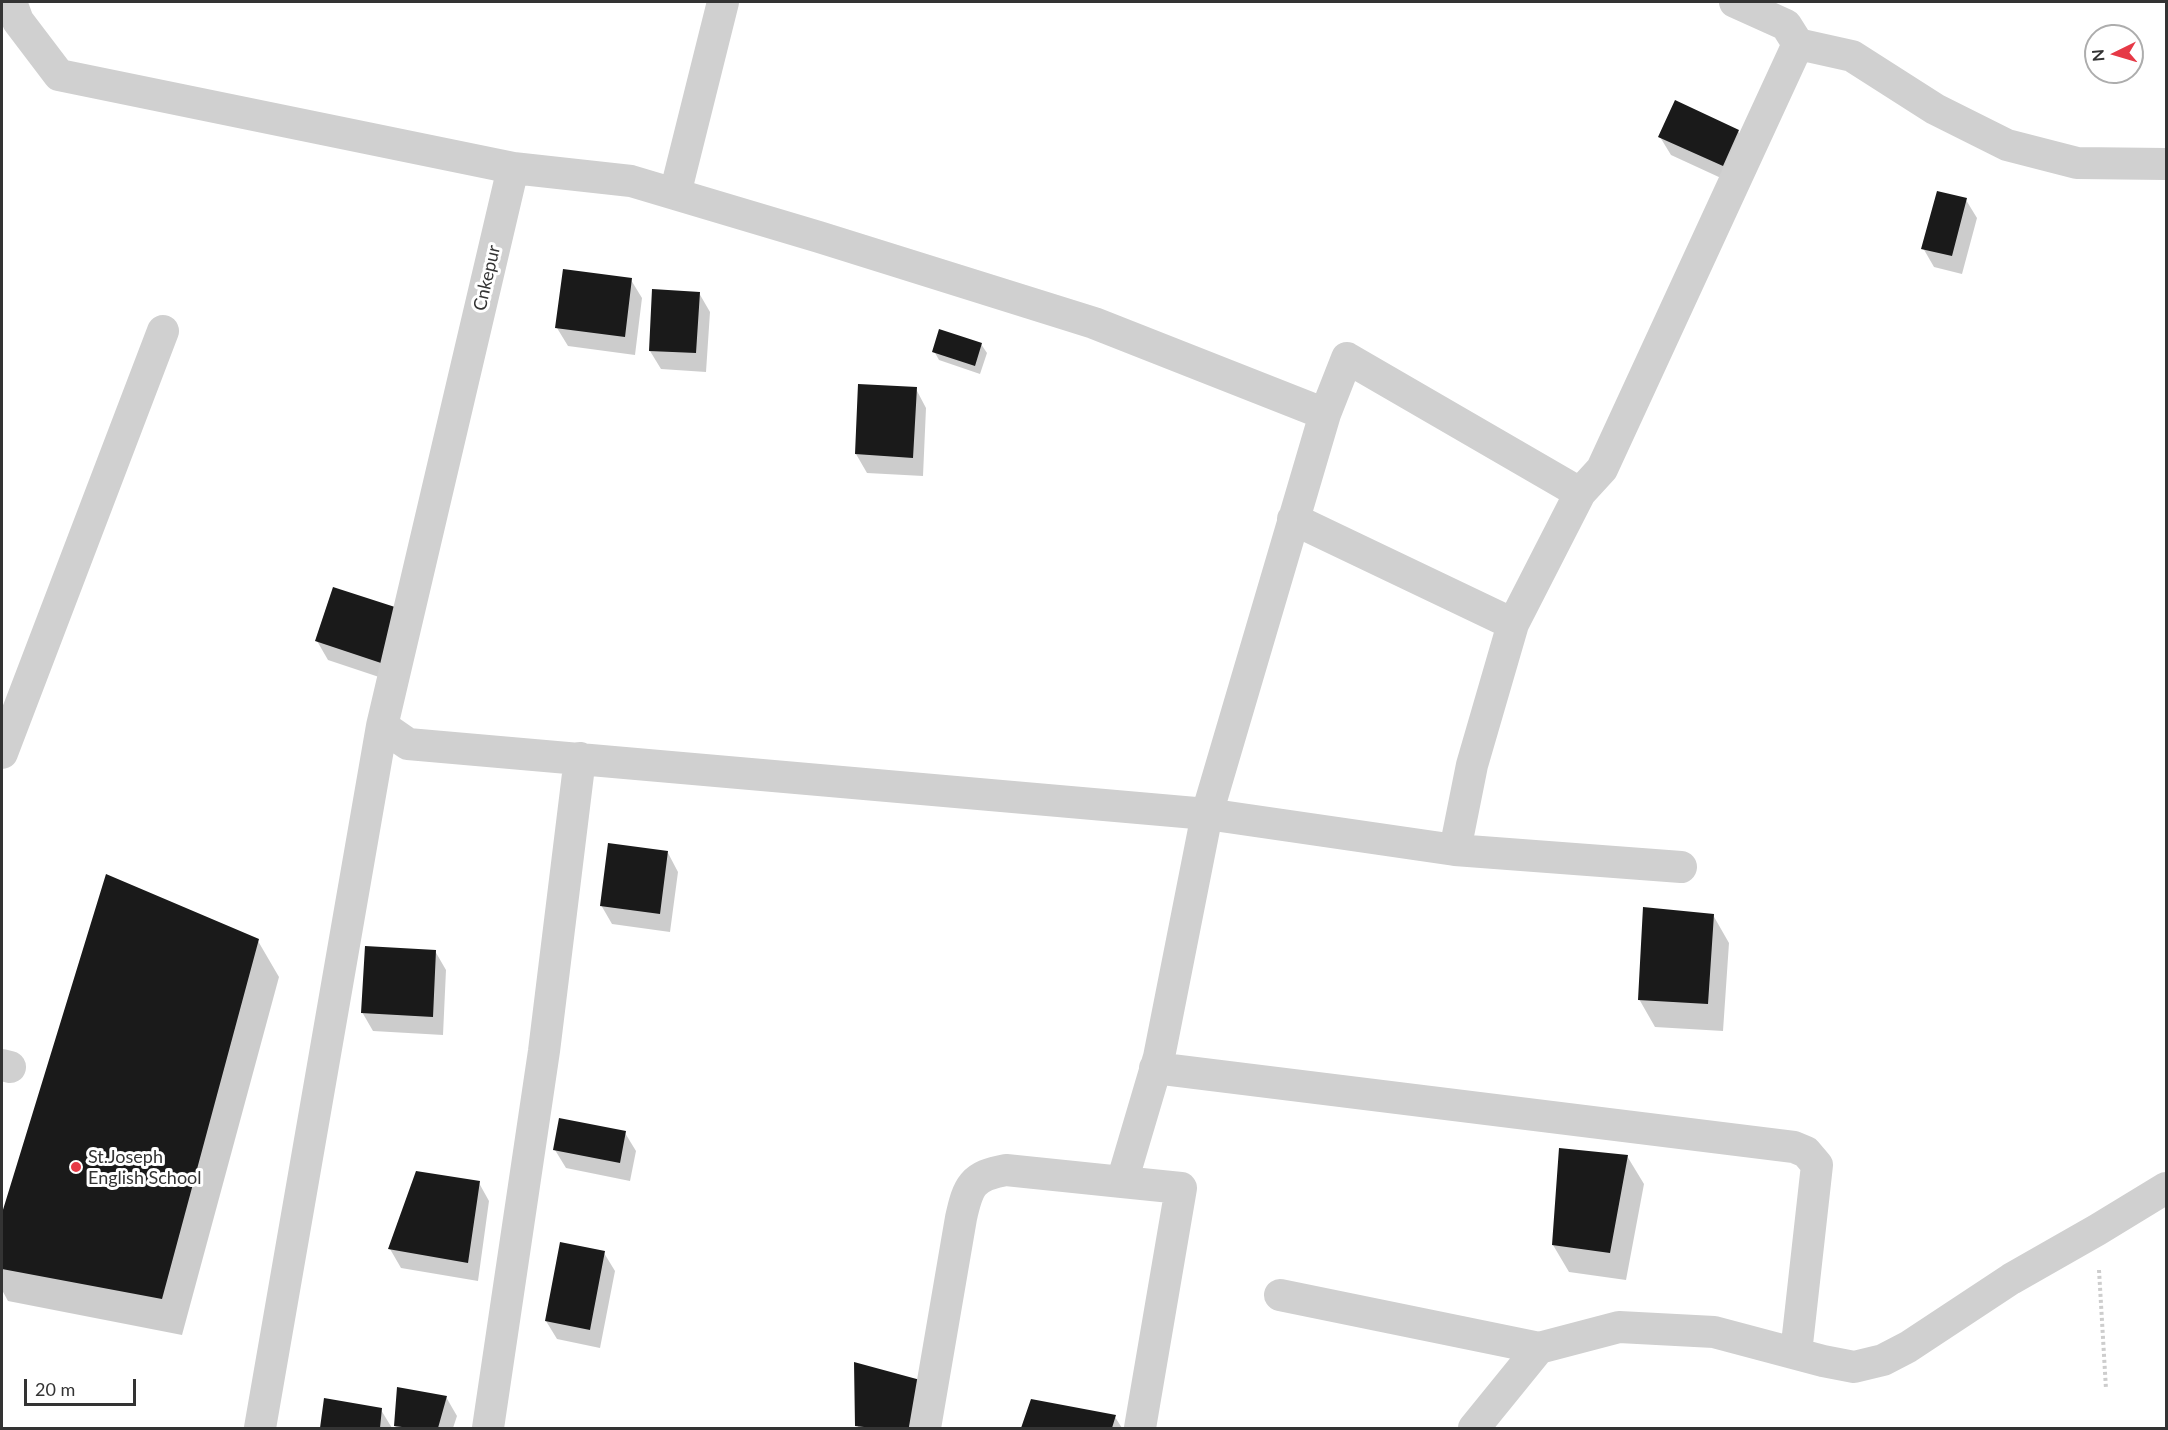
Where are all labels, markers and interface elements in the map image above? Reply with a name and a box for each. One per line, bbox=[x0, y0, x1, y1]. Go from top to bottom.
north arrow bbox=[2084, 24, 2144, 84]
text: N bbox=[2088, 48, 2108, 62]
street label: Cnkepur bbox=[469, 243, 505, 313]
place label: St.Joseph English School bbox=[88, 1146, 202, 1188]
marker: St.Joseph English School bbox=[69, 1160, 83, 1174]
scale bar bbox=[27, 1367, 140, 1405]
text: 20 m bbox=[35, 1378, 75, 1400]

